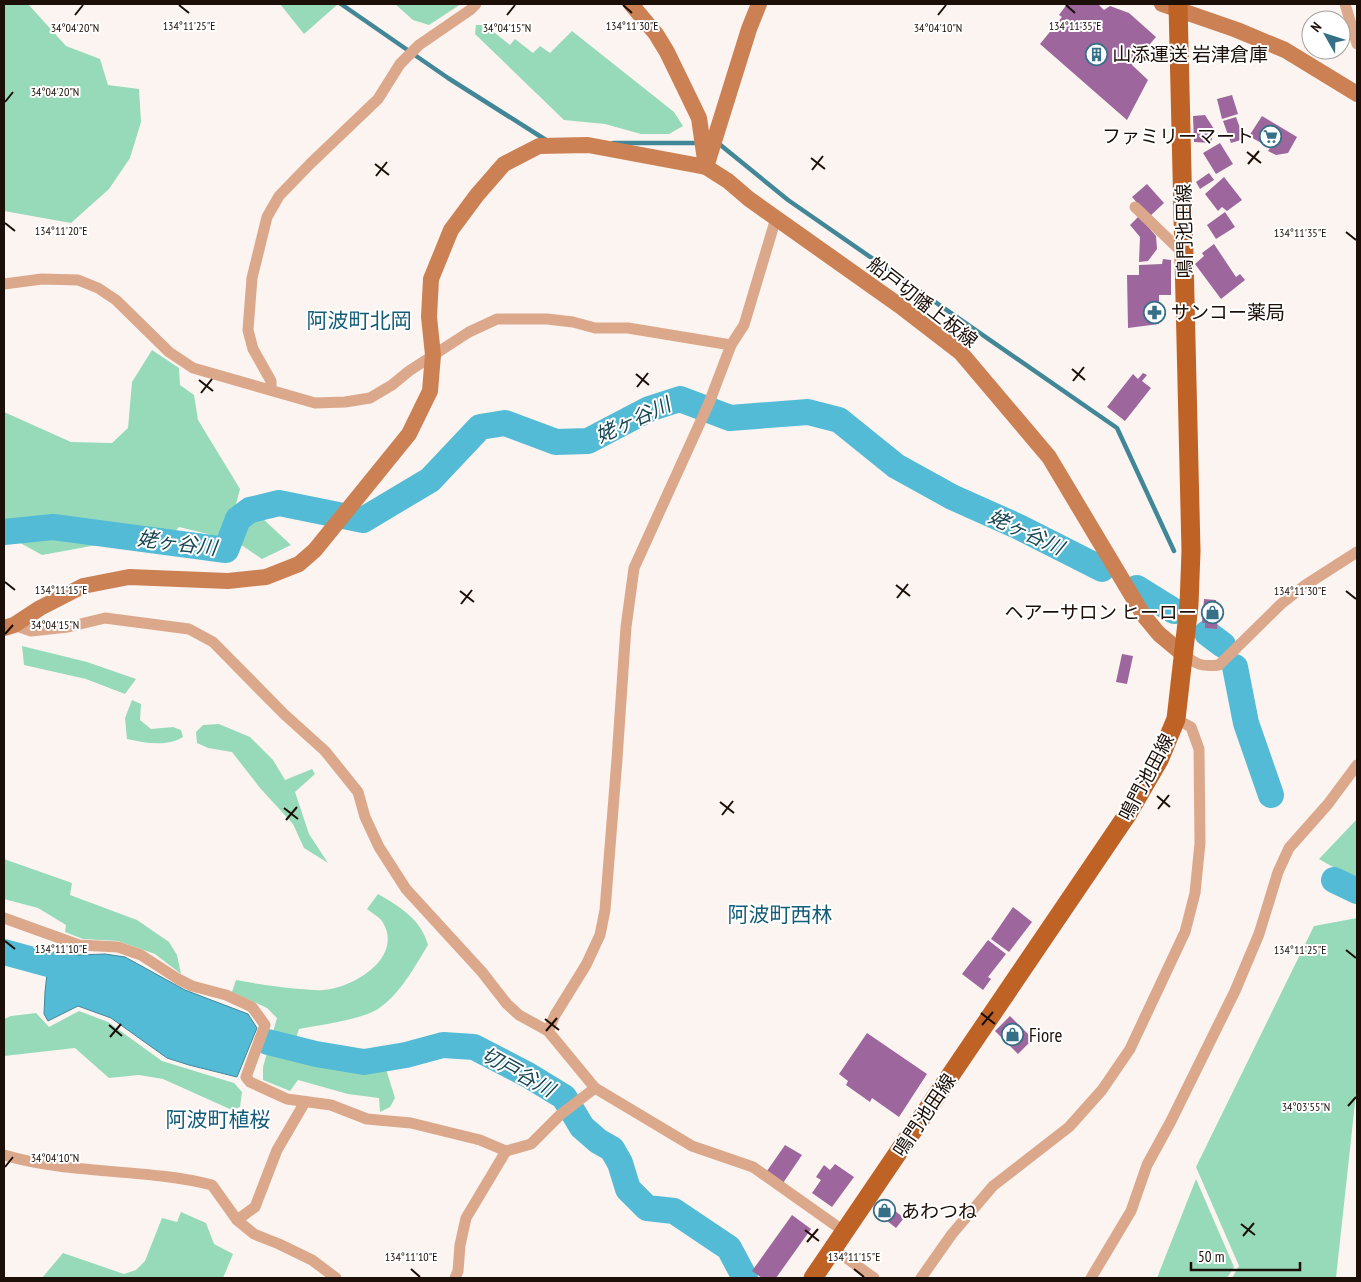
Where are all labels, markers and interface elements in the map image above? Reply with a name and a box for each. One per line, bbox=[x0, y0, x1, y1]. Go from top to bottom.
north arrow bbox=[1301, 10, 1351, 60]
text: 134°11'25"E bbox=[163, 18, 215, 33]
text: 134°11'30"E bbox=[606, 18, 658, 33]
text: 134°11'35"E bbox=[1049, 18, 1101, 33]
text: N bbox=[1307, 18, 1325, 35]
text: 34°04'20"N bbox=[51, 20, 99, 35]
text: 34°04'15"N bbox=[483, 20, 531, 35]
text: 34°04'10"N bbox=[914, 20, 962, 35]
building icon: 山添運送 岩津倉庫 bbox=[1084, 42, 1108, 66]
place label: 山添運送 岩津倉庫 bbox=[1112, 42, 1268, 66]
text: 34°04'20"N bbox=[31, 84, 79, 99]
place label: ファミリーマート bbox=[1102, 124, 1254, 148]
supermarket icon: ファミリーマート bbox=[1258, 124, 1282, 148]
street label: 鳴門池田線 bbox=[1171, 183, 1197, 279]
text: 134°11'20"E bbox=[35, 223, 87, 238]
text: 134°11'35"E bbox=[1274, 225, 1326, 240]
street label: 船戸切幡上板線 bbox=[863, 252, 983, 352]
pharmacy icon: サンコー薬局 bbox=[1143, 300, 1167, 324]
place label: サンコー薬局 bbox=[1171, 300, 1285, 324]
district label: 阿波町北岡 bbox=[307, 307, 412, 334]
water label: 姥ヶ谷川 bbox=[591, 390, 677, 449]
water label: 姥ヶ谷川 bbox=[984, 503, 1070, 562]
water label: 姥ヶ谷川 bbox=[136, 525, 220, 561]
text: 134°11'15"E bbox=[35, 582, 87, 597]
text: 134°11'30"E bbox=[1274, 583, 1326, 598]
place label: ヘアーサロン ヒーロー bbox=[1004, 600, 1197, 624]
shop icon: ヘアーサロン ヒーロー bbox=[1201, 600, 1225, 624]
text: 34°04'15"N bbox=[31, 617, 79, 632]
street label: 鳴門池田線 bbox=[1113, 729, 1179, 825]
district label: 阿波町西林 bbox=[728, 901, 833, 928]
text: 134°11'10"E bbox=[35, 941, 87, 956]
text: 134°11'25"E bbox=[1274, 942, 1326, 957]
shop icon: Fiore bbox=[1001, 1023, 1025, 1047]
place label: Fiore bbox=[1029, 1023, 1062, 1047]
water label: 切戸谷川 bbox=[477, 1041, 561, 1104]
street label: 鳴門池田線 bbox=[887, 1069, 961, 1161]
text: 34°03'55"N bbox=[1282, 1099, 1330, 1114]
district label: 阿波町植桜 bbox=[166, 1106, 271, 1133]
text: 34°04'10"N bbox=[31, 1150, 79, 1165]
shop icon: あわつね bbox=[873, 1199, 897, 1223]
place label: あわつね bbox=[901, 1199, 977, 1223]
scale bar bbox=[1191, 1240, 1300, 1272]
text: 50 m bbox=[1198, 1247, 1224, 1266]
text: 134°11'10"E bbox=[385, 1249, 437, 1264]
text: 134°11'15"E bbox=[828, 1249, 880, 1264]

